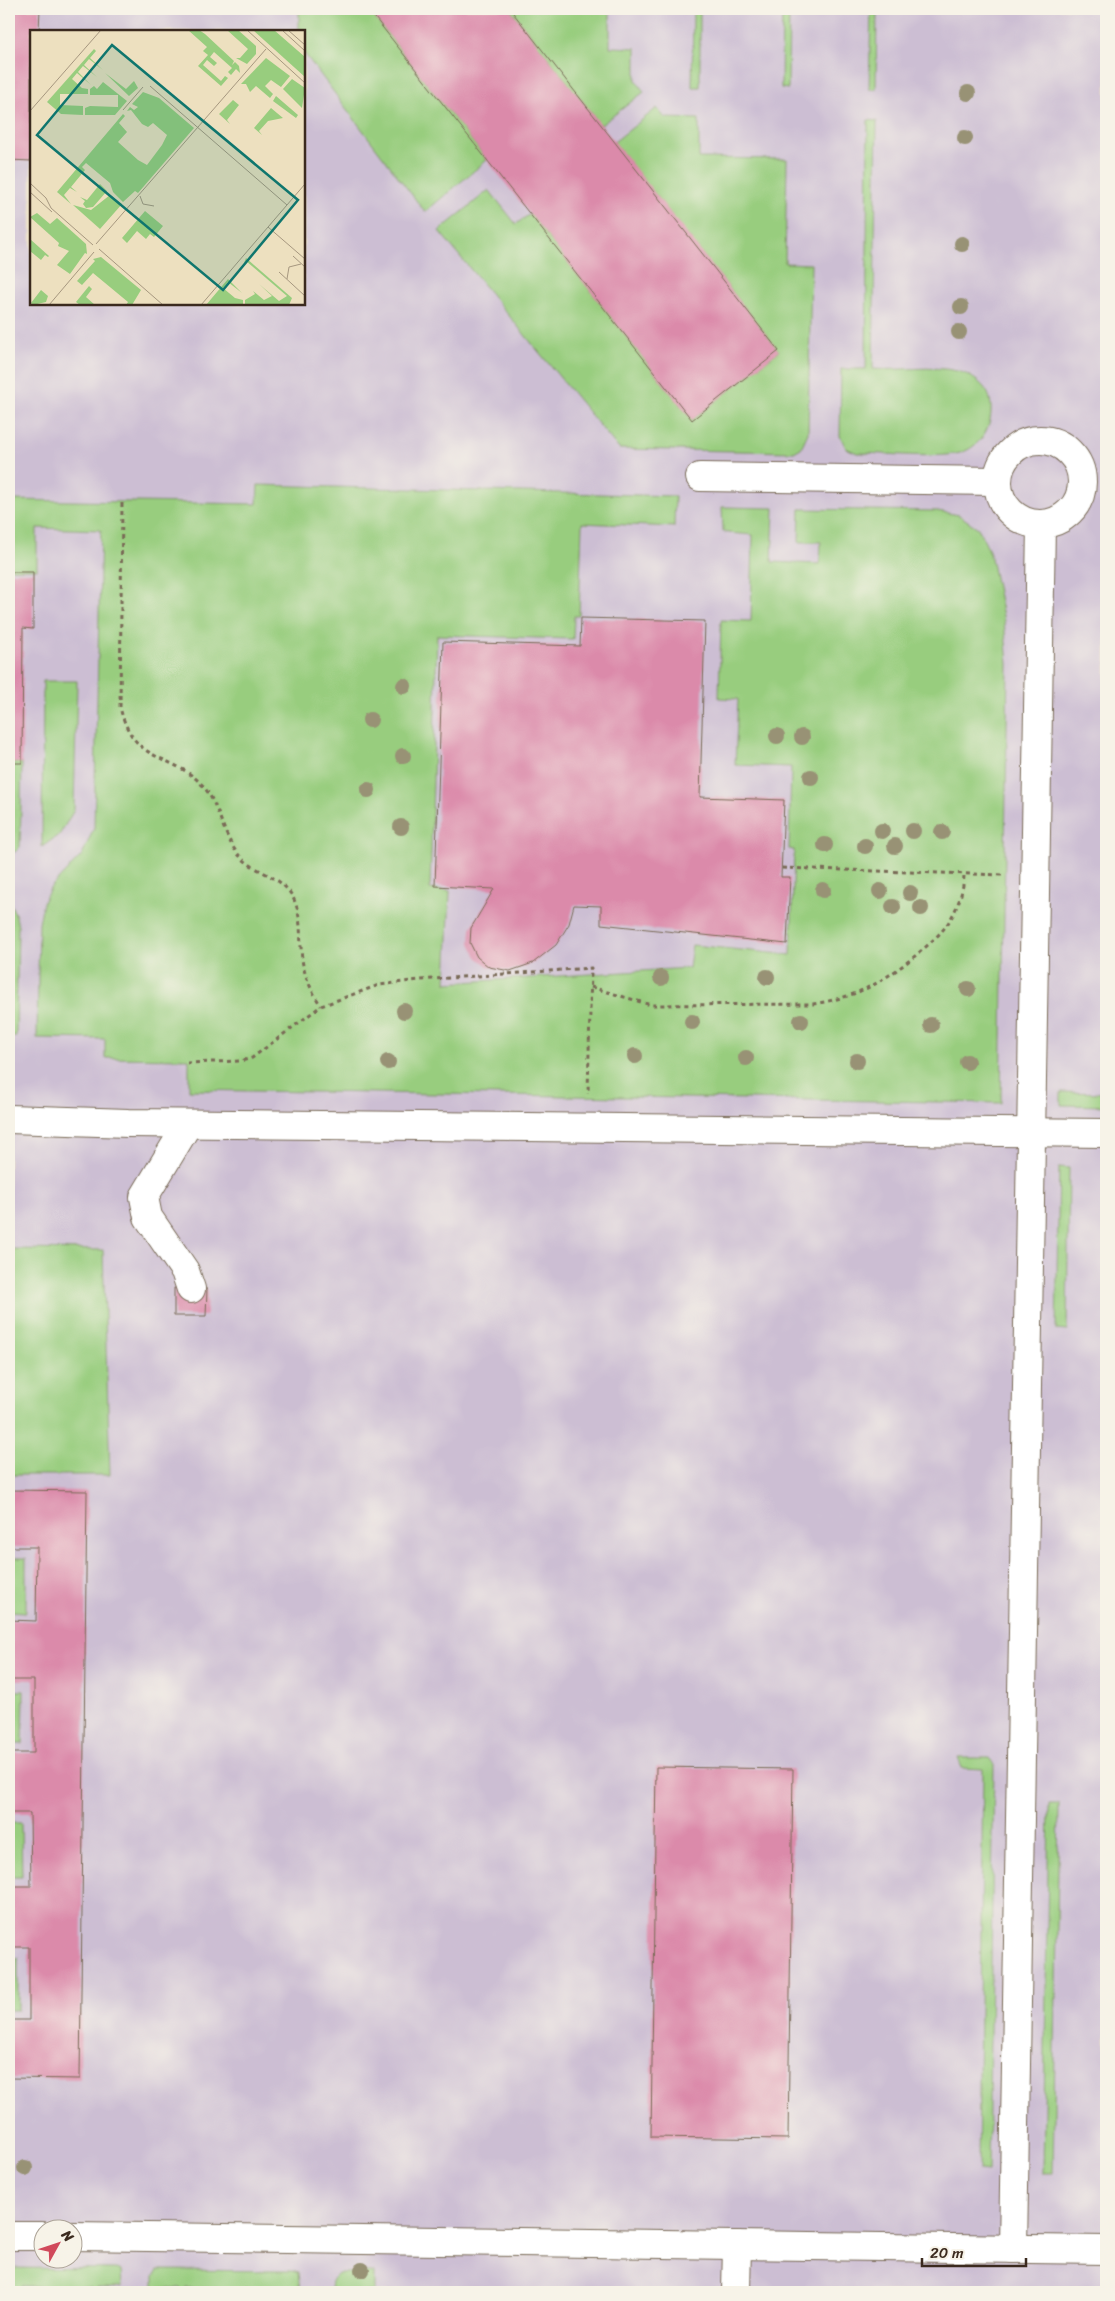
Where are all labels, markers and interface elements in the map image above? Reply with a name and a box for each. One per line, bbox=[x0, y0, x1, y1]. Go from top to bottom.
inset map bbox=[30, 30, 305, 305]
north arrow bbox=[32, 2218, 82, 2268]
text: N bbox=[54, 2223, 80, 2248]
scale bar bbox=[922, 2236, 1026, 2268]
text: 20 m bbox=[930, 2240, 964, 2266]

